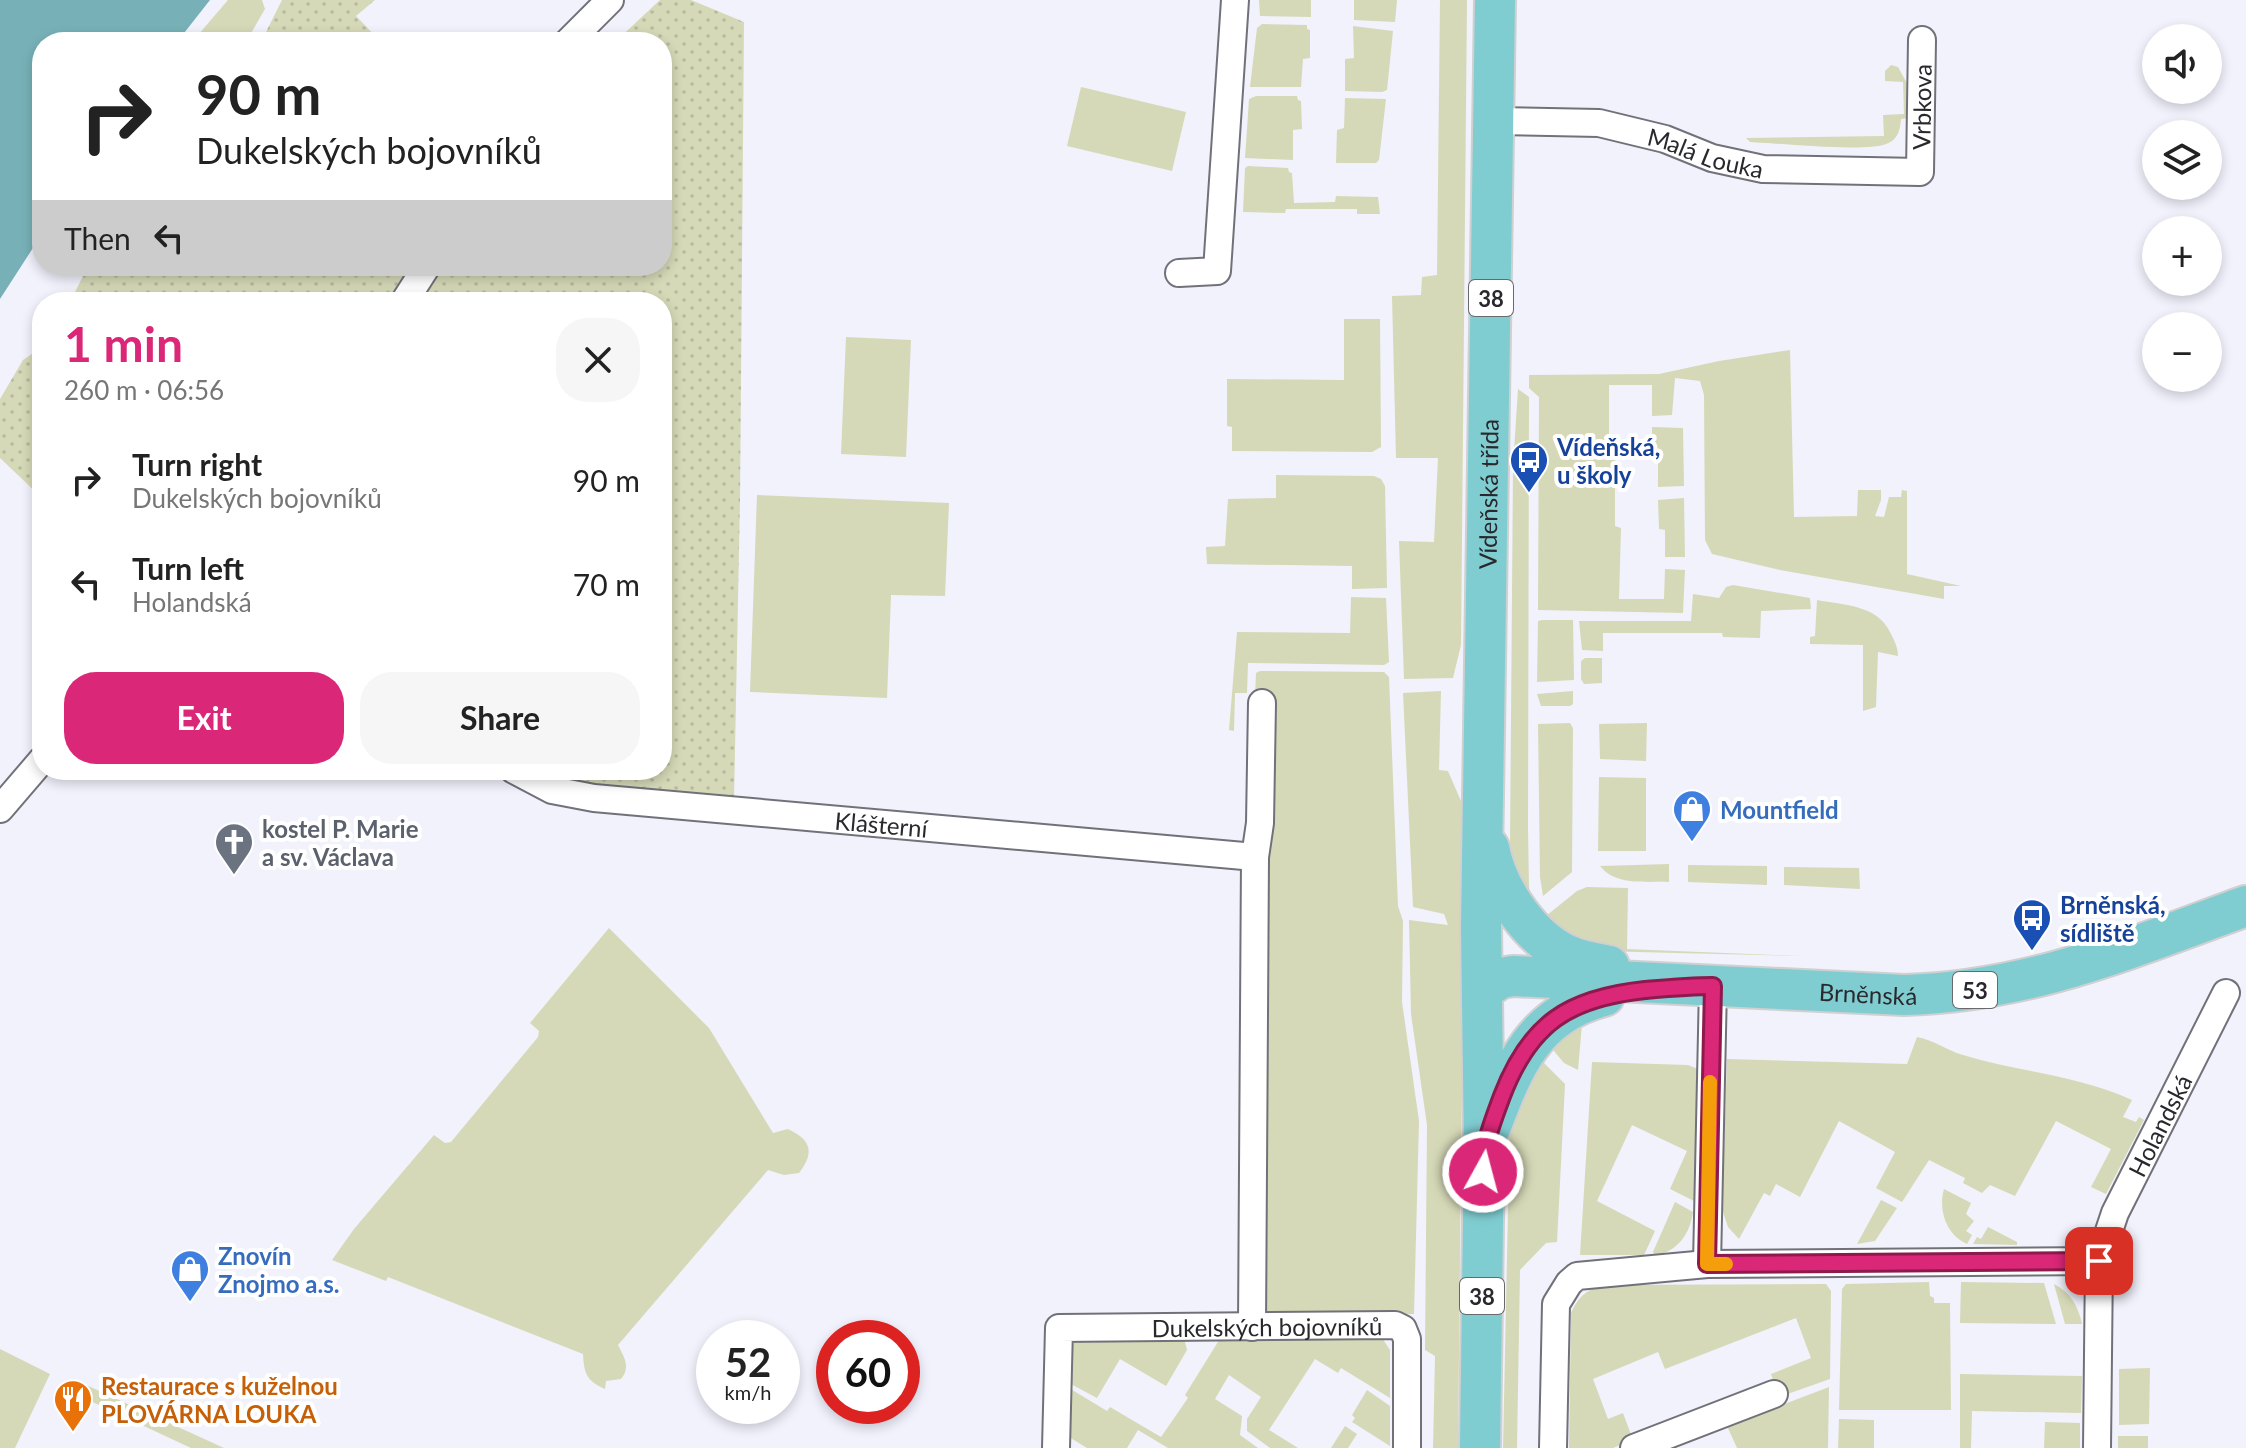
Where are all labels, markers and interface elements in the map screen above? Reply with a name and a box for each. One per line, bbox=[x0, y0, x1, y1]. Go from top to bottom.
map controls bbox=[2142, 24, 2222, 392]
button: sound bbox=[2142, 24, 2222, 104]
text: 90 m bbox=[196, 60, 321, 127]
icon: right bbox=[64, 64, 168, 168]
street label: Vrbkova bbox=[1906, 64, 1936, 150]
button: layers bbox=[2142, 120, 2222, 200]
street label: Malá Louka bbox=[1645, 121, 1766, 183]
text: Dukelských bojovníků bbox=[196, 128, 542, 172]
icon: left bbox=[147, 216, 191, 260]
button: + bbox=[2142, 216, 2222, 296]
text: Then bbox=[64, 220, 131, 256]
road number: 38 bbox=[1469, 280, 1513, 316]
button: − bbox=[2142, 312, 2222, 392]
text: 1 min bbox=[64, 315, 183, 372]
button: close bbox=[556, 318, 640, 402]
text: 260 m · 06:56 bbox=[64, 374, 224, 406]
street label: Vídeňská třída bbox=[1472, 419, 1503, 569]
place label: Vídeňská, u školy bbox=[1556, 432, 1660, 489]
bus stop icon: Vídeňská, u školy bbox=[1508, 439, 1550, 494]
text: Turn right bbox=[132, 446, 262, 482]
icon: right bbox=[64, 458, 108, 502]
text: 90 m bbox=[573, 462, 640, 498]
text: Dukelských bojovníků bbox=[132, 482, 382, 514]
text: Turn left bbox=[132, 550, 244, 586]
icon: left bbox=[64, 562, 108, 606]
text: 70 m bbox=[573, 566, 640, 602]
text: Holandská bbox=[132, 586, 252, 618]
button: Exit bbox=[64, 672, 344, 764]
button: Share bbox=[360, 672, 640, 764]
shop icon: Mountfield bbox=[1671, 788, 1713, 843]
place label: Mountfield bbox=[1720, 795, 1839, 824]
street label: Klášterní bbox=[834, 805, 930, 842]
place label: kostel P. Marie a sv. Václava bbox=[262, 814, 419, 871]
church icon: kostel P. Marie a sv. Václava bbox=[213, 821, 255, 876]
place label: Brněnská, sídliště bbox=[2060, 890, 2166, 947]
bus stop icon: Brněnská, sídliště bbox=[2011, 897, 2053, 952]
road number: 53 bbox=[1953, 972, 1997, 1008]
street label: Brněnská bbox=[1818, 976, 1918, 1010]
street label: Holandská bbox=[2121, 1069, 2197, 1181]
position arrow bbox=[1441, 1130, 1525, 1214]
pin bbox=[2065, 1227, 2133, 1295]
icon: arrive bbox=[2077, 1239, 2121, 1283]
place label: Znovín Znojmo a.s. bbox=[218, 1241, 340, 1298]
shop icon: Znovín Znojmo a.s. bbox=[169, 1248, 211, 1303]
road number: 38 bbox=[1460, 1278, 1504, 1314]
street label: Dukelských bojovníků bbox=[1151, 1311, 1382, 1342]
speed limit sign: 60 bbox=[816, 1320, 920, 1424]
text: 52 bbox=[725, 1338, 771, 1386]
place label: Restaurace s kuželnou PLOVÁRNA LOUKA bbox=[101, 1371, 338, 1428]
restaurant icon: Restaurace s kuželnou PLOVÁRNA LOUKA bbox=[52, 1378, 94, 1433]
text: km/h bbox=[725, 1380, 771, 1404]

